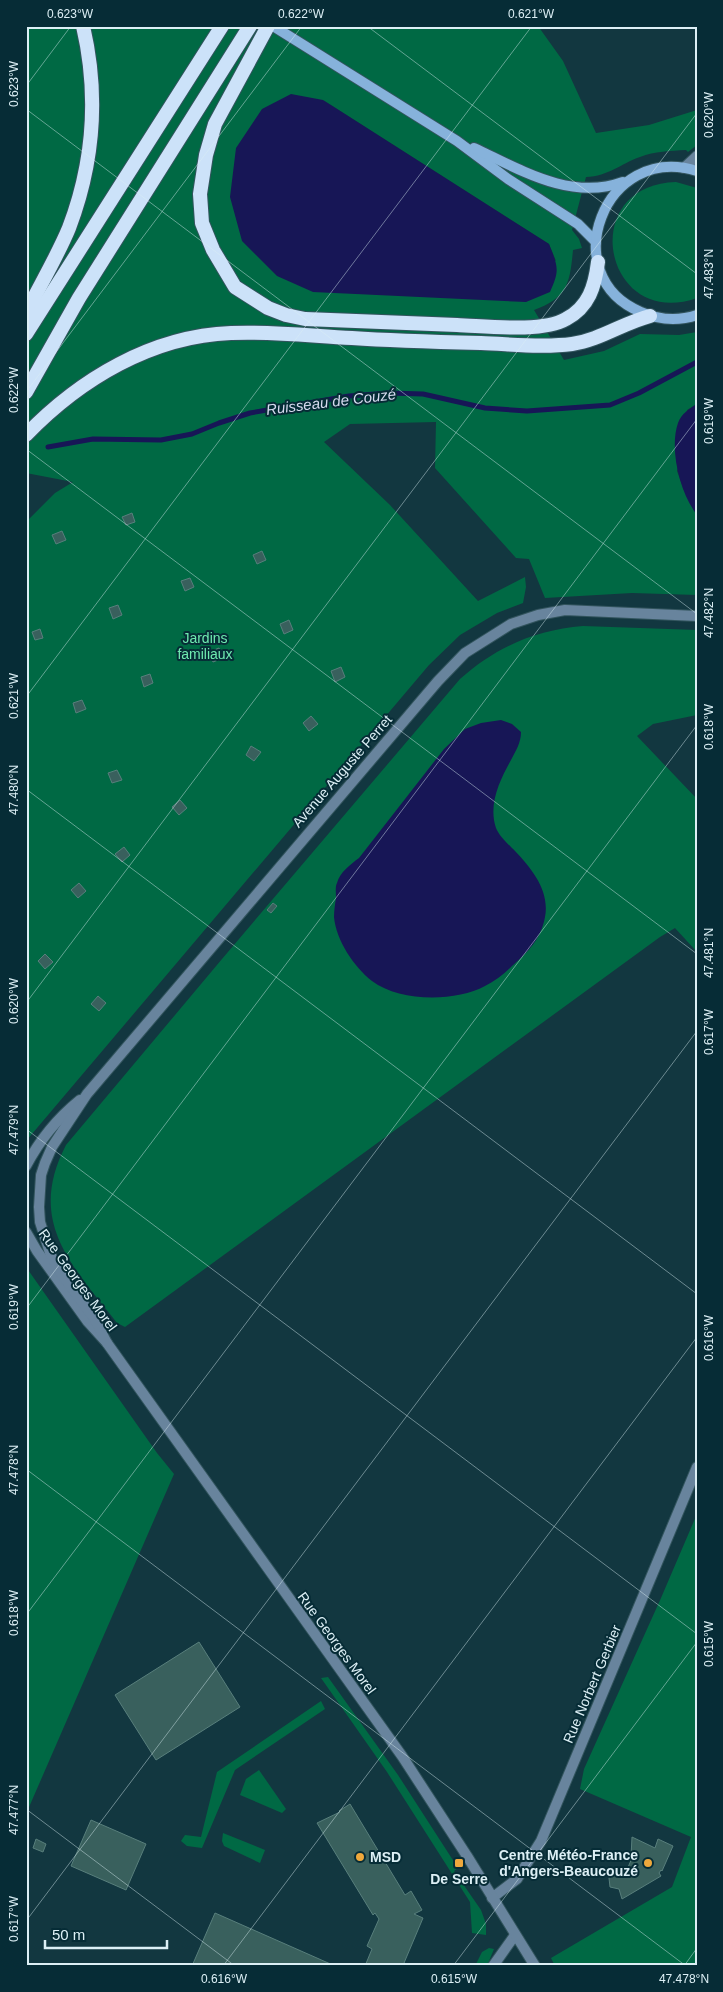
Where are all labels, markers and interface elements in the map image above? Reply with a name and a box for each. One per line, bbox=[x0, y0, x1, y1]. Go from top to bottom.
text: 0.623°W bbox=[47, 7, 94, 21]
text: 0.622°W bbox=[278, 7, 325, 21]
text: 0.621°W bbox=[508, 7, 555, 21]
text: 0.623°W bbox=[7, 60, 21, 107]
text: 0.620°W bbox=[702, 91, 716, 138]
text: 47.483°N bbox=[702, 249, 716, 299]
text: 0.622°W bbox=[7, 366, 21, 413]
water label: Ruisseau de Couzé bbox=[265, 385, 397, 418]
text: 0.619°W bbox=[702, 397, 716, 444]
text: 47.482°N bbox=[702, 588, 716, 638]
park label: Jardins familiaux bbox=[177, 630, 233, 662]
text: 0.621°W bbox=[7, 672, 21, 719]
text: 0.618°W bbox=[702, 703, 716, 750]
street label: Avenue Auguste Perret bbox=[289, 711, 395, 830]
text: 47.480°N bbox=[7, 765, 21, 815]
text: 47.481°N bbox=[702, 928, 716, 978]
text: 0.620°W bbox=[7, 977, 21, 1024]
text: 0.617°W bbox=[702, 1008, 716, 1055]
text: 47.479°N bbox=[7, 1105, 21, 1155]
street label: Rue Georges Morel bbox=[36, 1226, 120, 1334]
text: 0.619°W bbox=[7, 1283, 21, 1330]
text: 0.616°W bbox=[702, 1314, 716, 1361]
text: 47.478°N bbox=[7, 1445, 21, 1495]
text: 0.618°W bbox=[7, 1589, 21, 1636]
street label: Rue Georges Morel bbox=[295, 1589, 379, 1697]
text: 0.615°W bbox=[702, 1620, 716, 1667]
street label: Rue Norbert Gerbier bbox=[560, 1622, 624, 1745]
text: 47.477°N bbox=[7, 1785, 21, 1835]
place label: Centre Météo-France d'Angers-Beaucouzé bbox=[499, 1847, 638, 1879]
place label: MSD bbox=[370, 1849, 401, 1865]
marker: MSD bbox=[354, 1851, 366, 1863]
marker: De Serre bbox=[453, 1857, 465, 1869]
marker: Centre Météo-France d'Angers-Beaucouzé bbox=[642, 1857, 654, 1869]
place label: De Serre bbox=[430, 1871, 488, 1887]
text: 0.617°W bbox=[7, 1895, 21, 1942]
scale bar bbox=[45, 1917, 168, 1949]
text: 50 m bbox=[52, 1926, 85, 1943]
text: 0.616°W bbox=[201, 1972, 248, 1986]
text: 0.615°W bbox=[431, 1972, 478, 1986]
text: 47.478°N bbox=[659, 1972, 709, 1986]

